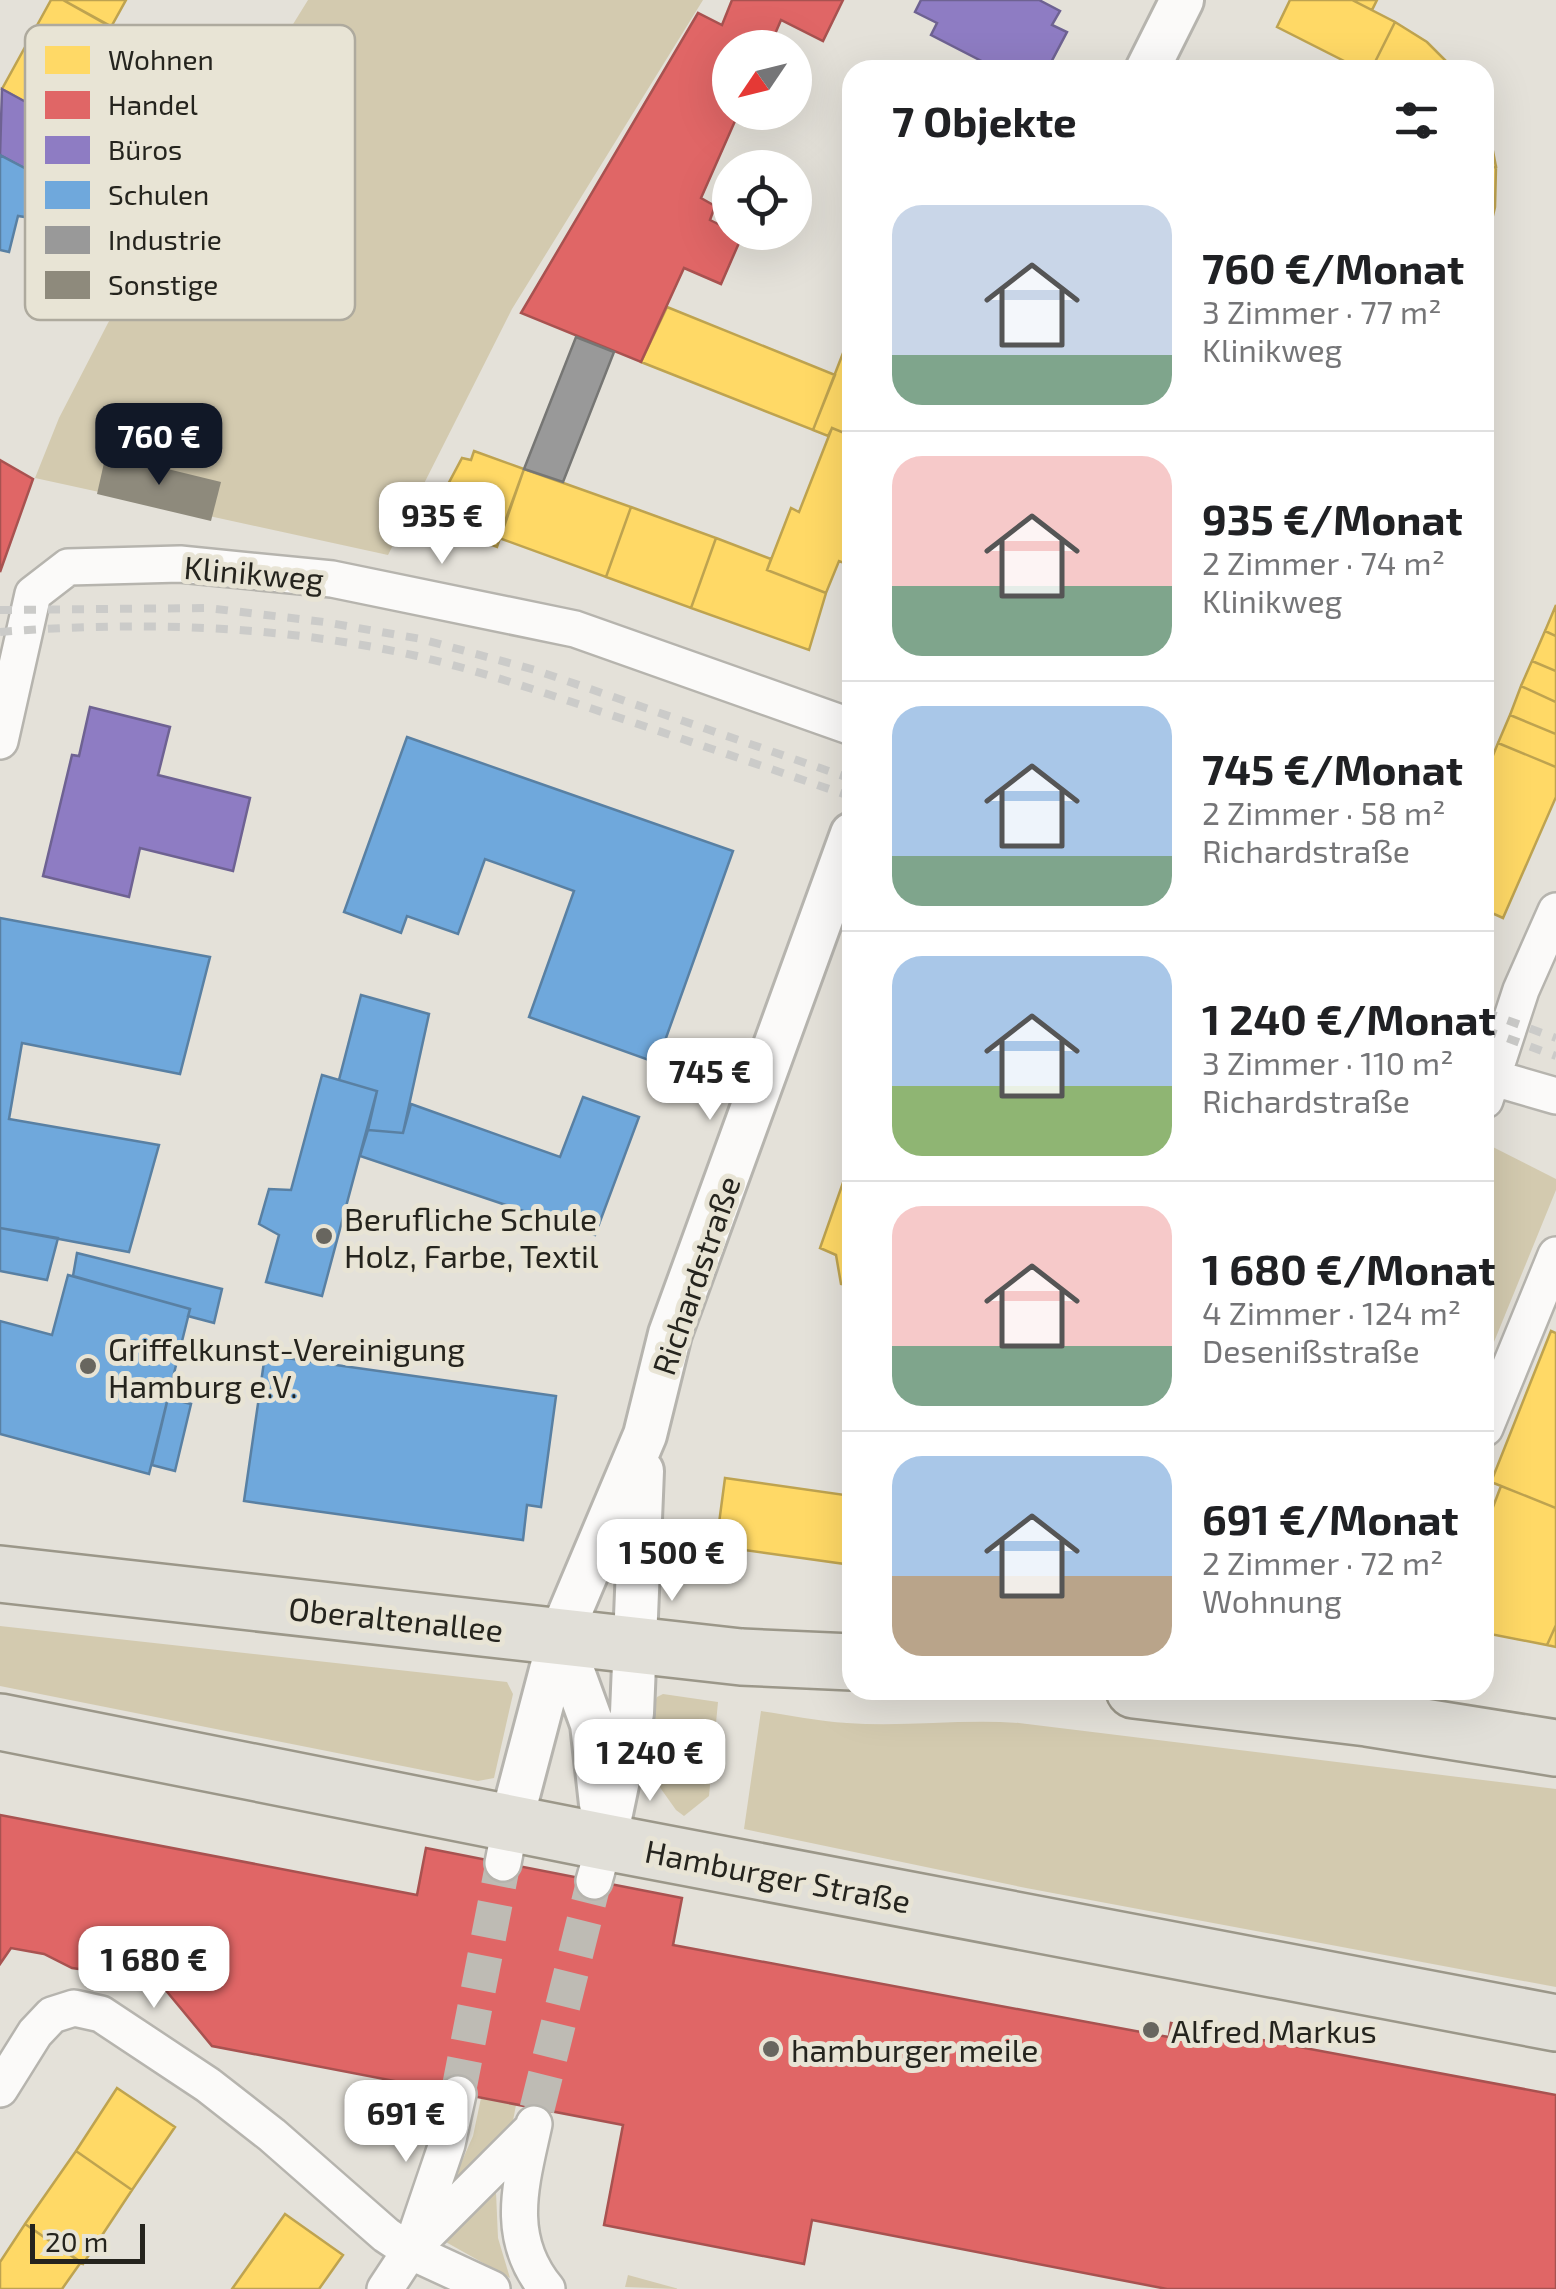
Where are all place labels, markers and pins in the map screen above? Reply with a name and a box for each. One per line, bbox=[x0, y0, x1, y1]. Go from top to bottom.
pin: 760 € bbox=[89, 403, 229, 488]
pin: 935 € bbox=[372, 482, 512, 567]
pin: 745 € bbox=[640, 1038, 780, 1123]
place label: Berufliche Schule Holz, Farbe, Textil bbox=[344, 1199, 599, 1274]
marker: Berufliche Schule Holz, Farbe, Textil bbox=[313, 1225, 335, 1247]
place label: Griffelkunst-Vereinigung Hamburg e.V. bbox=[108, 1329, 465, 1404]
marker: Griffelkunst-Vereinigung Hamburg e.V. bbox=[77, 1355, 99, 1377]
pin: 1 500 € bbox=[580, 1519, 764, 1604]
pin: 1 240 € bbox=[558, 1719, 742, 1804]
pin: 1 680 € bbox=[62, 1926, 246, 2011]
place label: Alfred Markus bbox=[1171, 2011, 1377, 2049]
marker: Alfred Markus bbox=[1140, 2019, 1162, 2041]
place label: hamburger meile bbox=[791, 2030, 1038, 2068]
marker: hamburger meile bbox=[760, 2038, 782, 2060]
pin: 691 € bbox=[336, 2080, 476, 2165]

